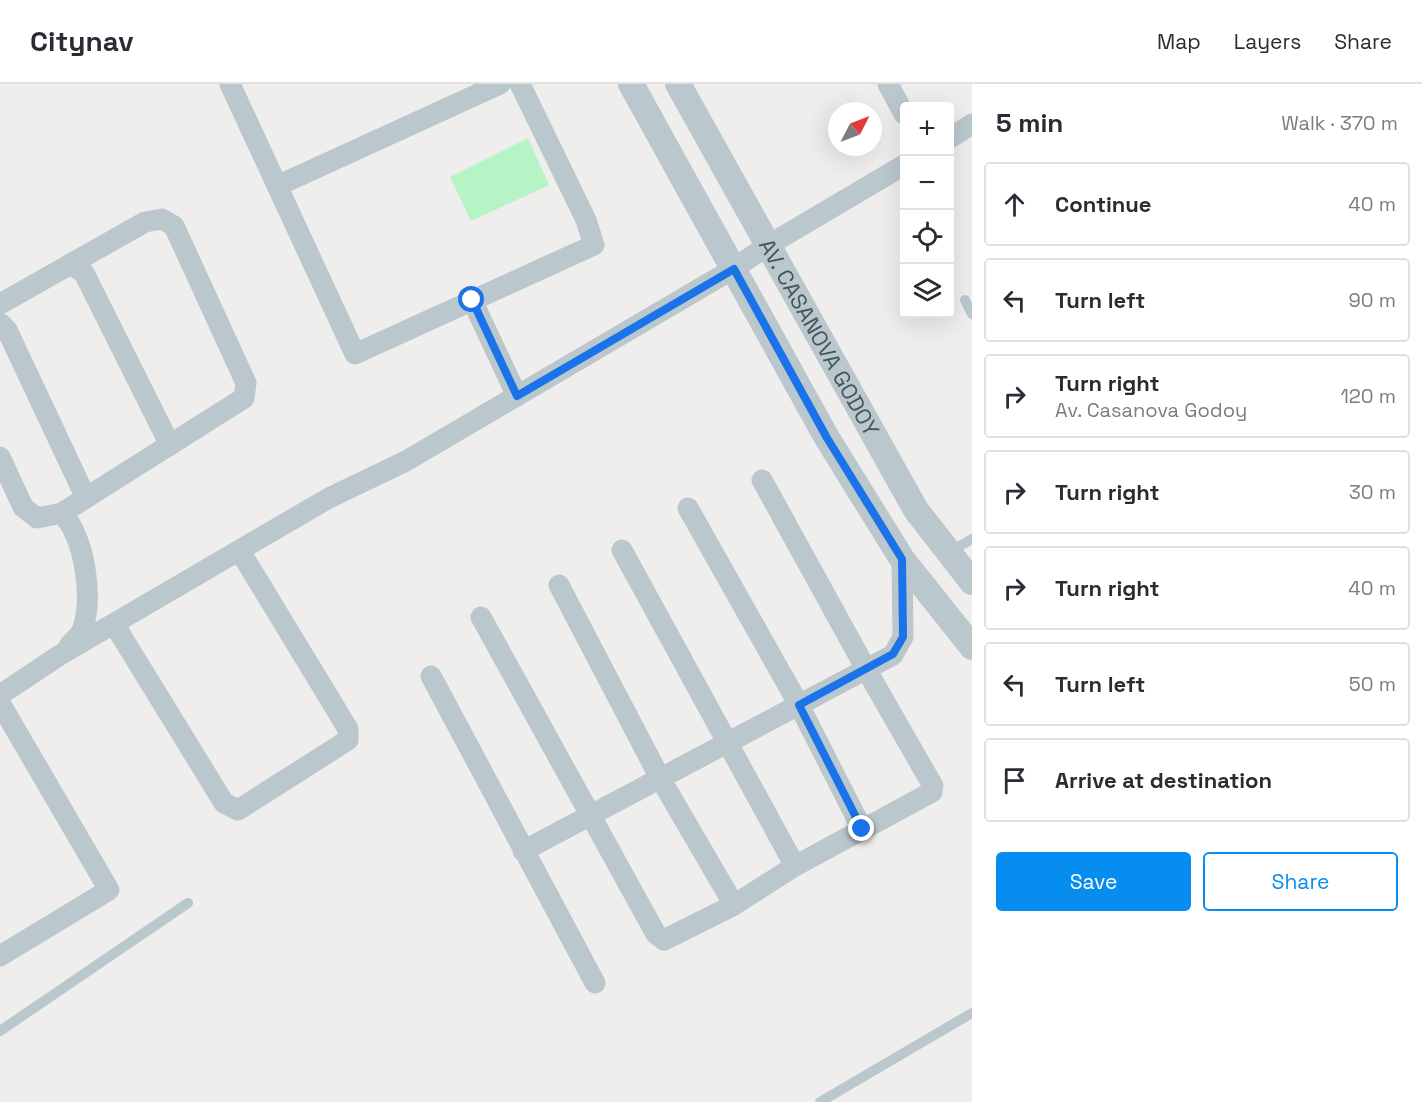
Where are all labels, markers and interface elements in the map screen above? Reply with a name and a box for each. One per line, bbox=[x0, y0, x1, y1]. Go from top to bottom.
text: Citynav bbox=[30, 23, 134, 59]
text: Map bbox=[1157, 28, 1201, 55]
text: Layers bbox=[1234, 28, 1301, 55]
text: Share bbox=[1334, 28, 1392, 55]
north arrow bbox=[828, 102, 882, 156]
map controls bbox=[900, 102, 954, 318]
button: + bbox=[900, 102, 954, 156]
text: 5 min bbox=[996, 106, 1063, 140]
text: Walk · 370 m bbox=[1281, 110, 1398, 136]
button: − bbox=[900, 156, 954, 210]
icon: ahead bbox=[998, 188, 1031, 221]
text: Continue bbox=[1055, 190, 1151, 218]
text: 40 m bbox=[1348, 191, 1396, 217]
button: locate bbox=[900, 210, 954, 264]
street label: AV. CASANOVA GODOY bbox=[753, 234, 886, 441]
button: layers bbox=[900, 264, 954, 318]
icon: left bbox=[998, 284, 1031, 317]
route start bbox=[458, 286, 484, 312]
text: Turn left bbox=[1055, 286, 1145, 314]
text: 90 m bbox=[1349, 287, 1396, 313]
text: Turn right bbox=[1055, 369, 1160, 397]
icon: right bbox=[998, 380, 1031, 413]
text: 120 m bbox=[1340, 383, 1396, 409]
text: Av. Casanova Godoy bbox=[1055, 397, 1247, 423]
icon: right bbox=[998, 476, 1031, 509]
text: Turn right bbox=[1055, 478, 1160, 506]
text: 30 m bbox=[1349, 479, 1396, 505]
icon: right bbox=[998, 572, 1031, 605]
text: Turn right bbox=[1055, 574, 1160, 602]
text: 40 m bbox=[1348, 575, 1396, 601]
icon: left bbox=[998, 668, 1031, 701]
text: Turn left bbox=[1055, 670, 1145, 698]
text: 50 m bbox=[1349, 671, 1396, 697]
icon: arrive bbox=[998, 764, 1031, 797]
text: Arrive at destination bbox=[1055, 766, 1272, 794]
route end bbox=[848, 815, 874, 841]
button: Save bbox=[996, 852, 1191, 911]
button: Share bbox=[1203, 852, 1398, 911]

